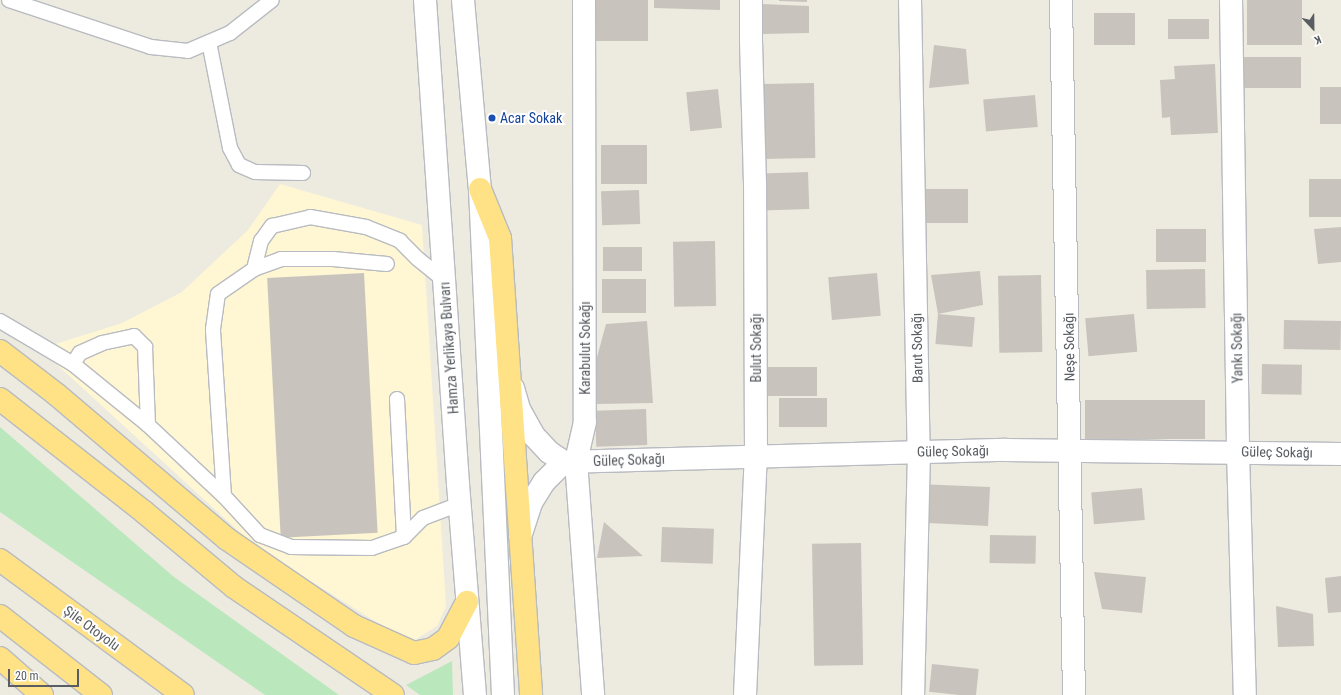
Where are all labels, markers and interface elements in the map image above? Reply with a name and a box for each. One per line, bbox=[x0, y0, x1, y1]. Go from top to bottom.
north arrow bbox=[1293, 8, 1333, 48]
text: K bbox=[1312, 32, 1323, 47]
place label: Acar Sokak bbox=[500, 110, 562, 126]
marker: Acar Sokak bbox=[487, 113, 497, 123]
street label: Hamza Yerlikaya Bulvarı bbox=[436, 281, 462, 415]
street label: Karabulut Sokağı bbox=[577, 301, 593, 395]
street label: Neşe Sokağı bbox=[1060, 312, 1078, 382]
street label: Bulut Sokağı bbox=[748, 313, 764, 383]
street label: Barut Sokağı bbox=[908, 313, 926, 383]
street label: Yankı Sokağı bbox=[1228, 313, 1246, 383]
street label: Güleç Sokağı bbox=[917, 442, 989, 460]
street label: Güleç Sokağı bbox=[1241, 443, 1313, 461]
street label: Güleç Sokağı bbox=[593, 450, 665, 470]
street label: Şile Otoyolu bbox=[61, 602, 123, 654]
scale bar bbox=[10, 661, 81, 687]
text: 20 m bbox=[15, 669, 39, 683]

